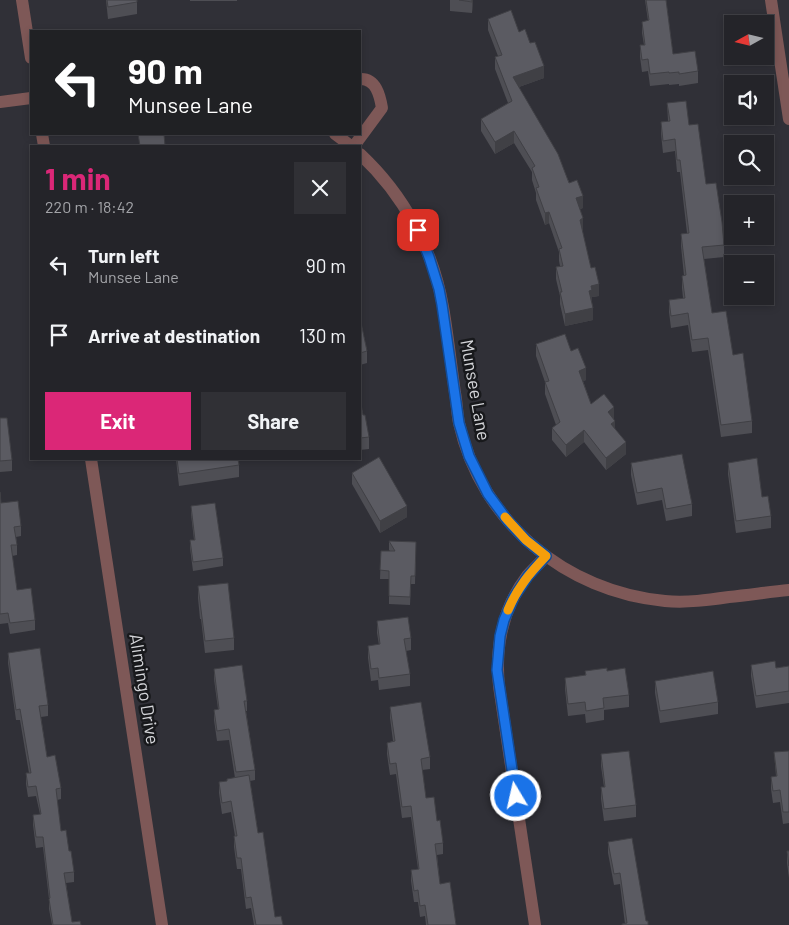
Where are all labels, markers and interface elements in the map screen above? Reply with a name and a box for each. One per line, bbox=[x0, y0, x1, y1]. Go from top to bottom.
north arrow bbox=[724, 15, 774, 65]
map controls bbox=[724, 15, 774, 305]
text: 90 m bbox=[128, 49, 203, 91]
icon: left bbox=[45, 50, 110, 115]
button: sound bbox=[724, 75, 774, 125]
text: Munsee Lane bbox=[128, 91, 253, 117]
button: search bbox=[724, 135, 774, 185]
text: 1 min bbox=[45, 160, 111, 196]
button: close bbox=[294, 162, 346, 214]
button: + bbox=[724, 195, 774, 245]
text: 220 m · 18:42 bbox=[45, 197, 134, 216]
pin bbox=[397, 209, 439, 251]
icon: arrive bbox=[404, 216, 432, 244]
text: Turn left bbox=[88, 244, 159, 267]
icon: left bbox=[45, 251, 73, 279]
text: 90 m bbox=[306, 254, 346, 277]
button: − bbox=[724, 255, 774, 305]
text: Munsee Lane bbox=[88, 267, 179, 286]
icon: arrive bbox=[45, 321, 73, 349]
text: Arrive at destination bbox=[88, 324, 260, 347]
text: 130 m bbox=[299, 324, 346, 347]
street label: Munsee Lane bbox=[456, 338, 496, 442]
button: Exit bbox=[45, 392, 191, 450]
button: Share bbox=[201, 392, 346, 450]
street label: Alimingo Drive bbox=[125, 632, 165, 746]
position arrow bbox=[489, 769, 541, 821]

